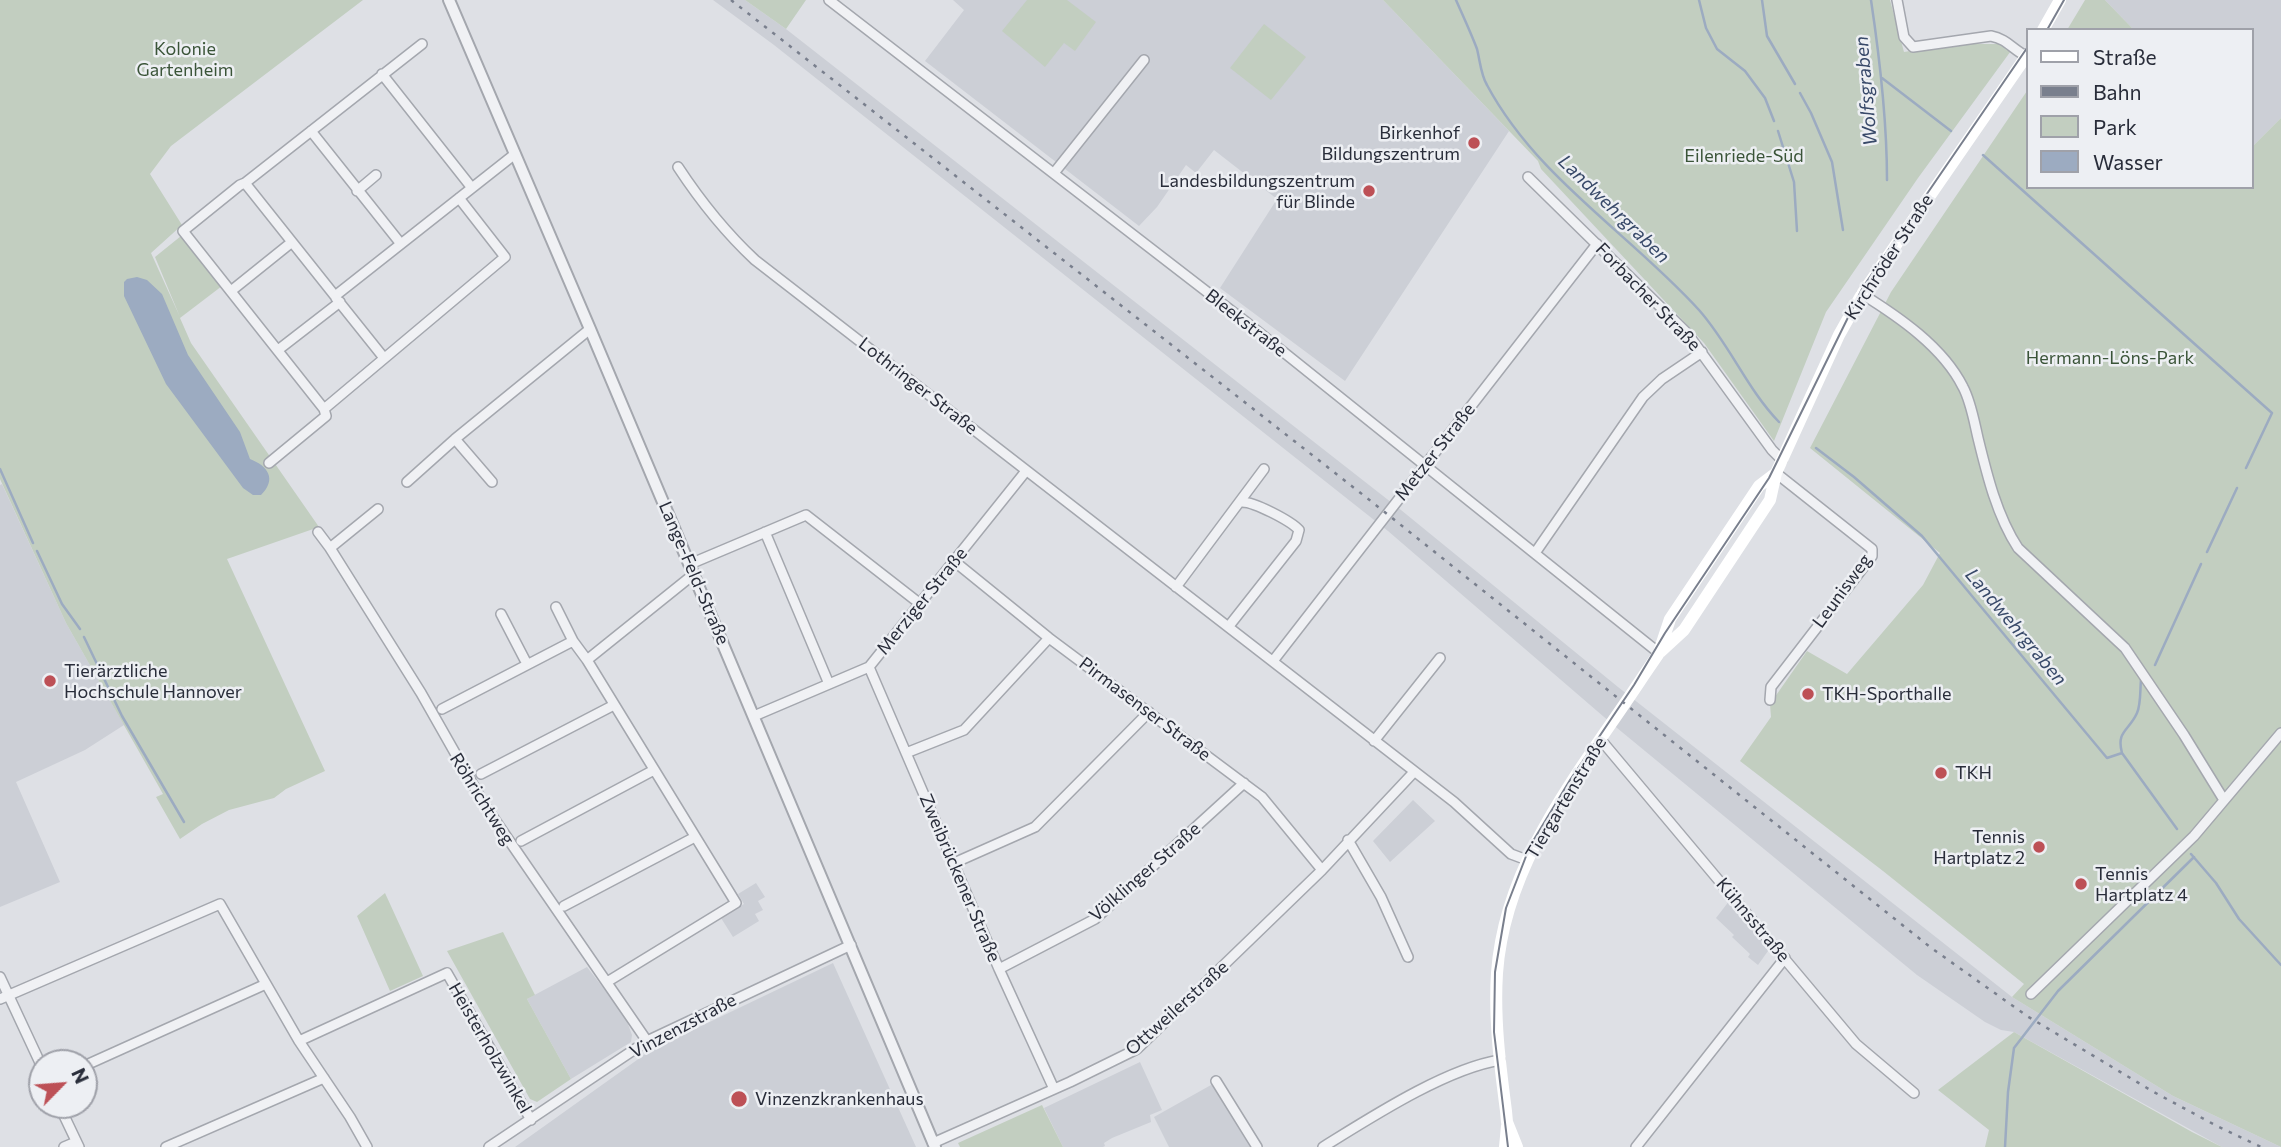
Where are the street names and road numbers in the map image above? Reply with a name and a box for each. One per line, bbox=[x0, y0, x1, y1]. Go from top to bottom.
street label: Kirchröder Straße bbox=[1840, 190, 1938, 324]
street label: Forbacher Straße bbox=[1591, 238, 1705, 356]
street label: Bleekstraße bbox=[1201, 285, 1291, 361]
street label: Lothringer Straße bbox=[854, 333, 982, 439]
street label: Metzer Straße bbox=[1390, 399, 1480, 505]
street label: Lange-Feld-Straße bbox=[654, 498, 734, 648]
street label: Merziger Straße bbox=[872, 543, 972, 659]
street label: Leunisweg bbox=[1808, 550, 1876, 632]
street label: Pirmasenser Straße bbox=[1075, 652, 1215, 766]
street label: Tiergartenstraße bbox=[1521, 733, 1611, 863]
street label: Röhrichtweg bbox=[445, 749, 519, 849]
street label: Zweibrückener Straße bbox=[915, 791, 1005, 965]
street label: Völklinger Straße bbox=[1085, 818, 1205, 926]
street label: Kühnsstraße bbox=[1712, 874, 1794, 966]
street label: Ottweilerstraße bbox=[1121, 956, 1233, 1060]
street label: Heisterholzwinkel bbox=[444, 979, 536, 1117]
street label: Vinzenzstraße bbox=[626, 989, 740, 1063]

